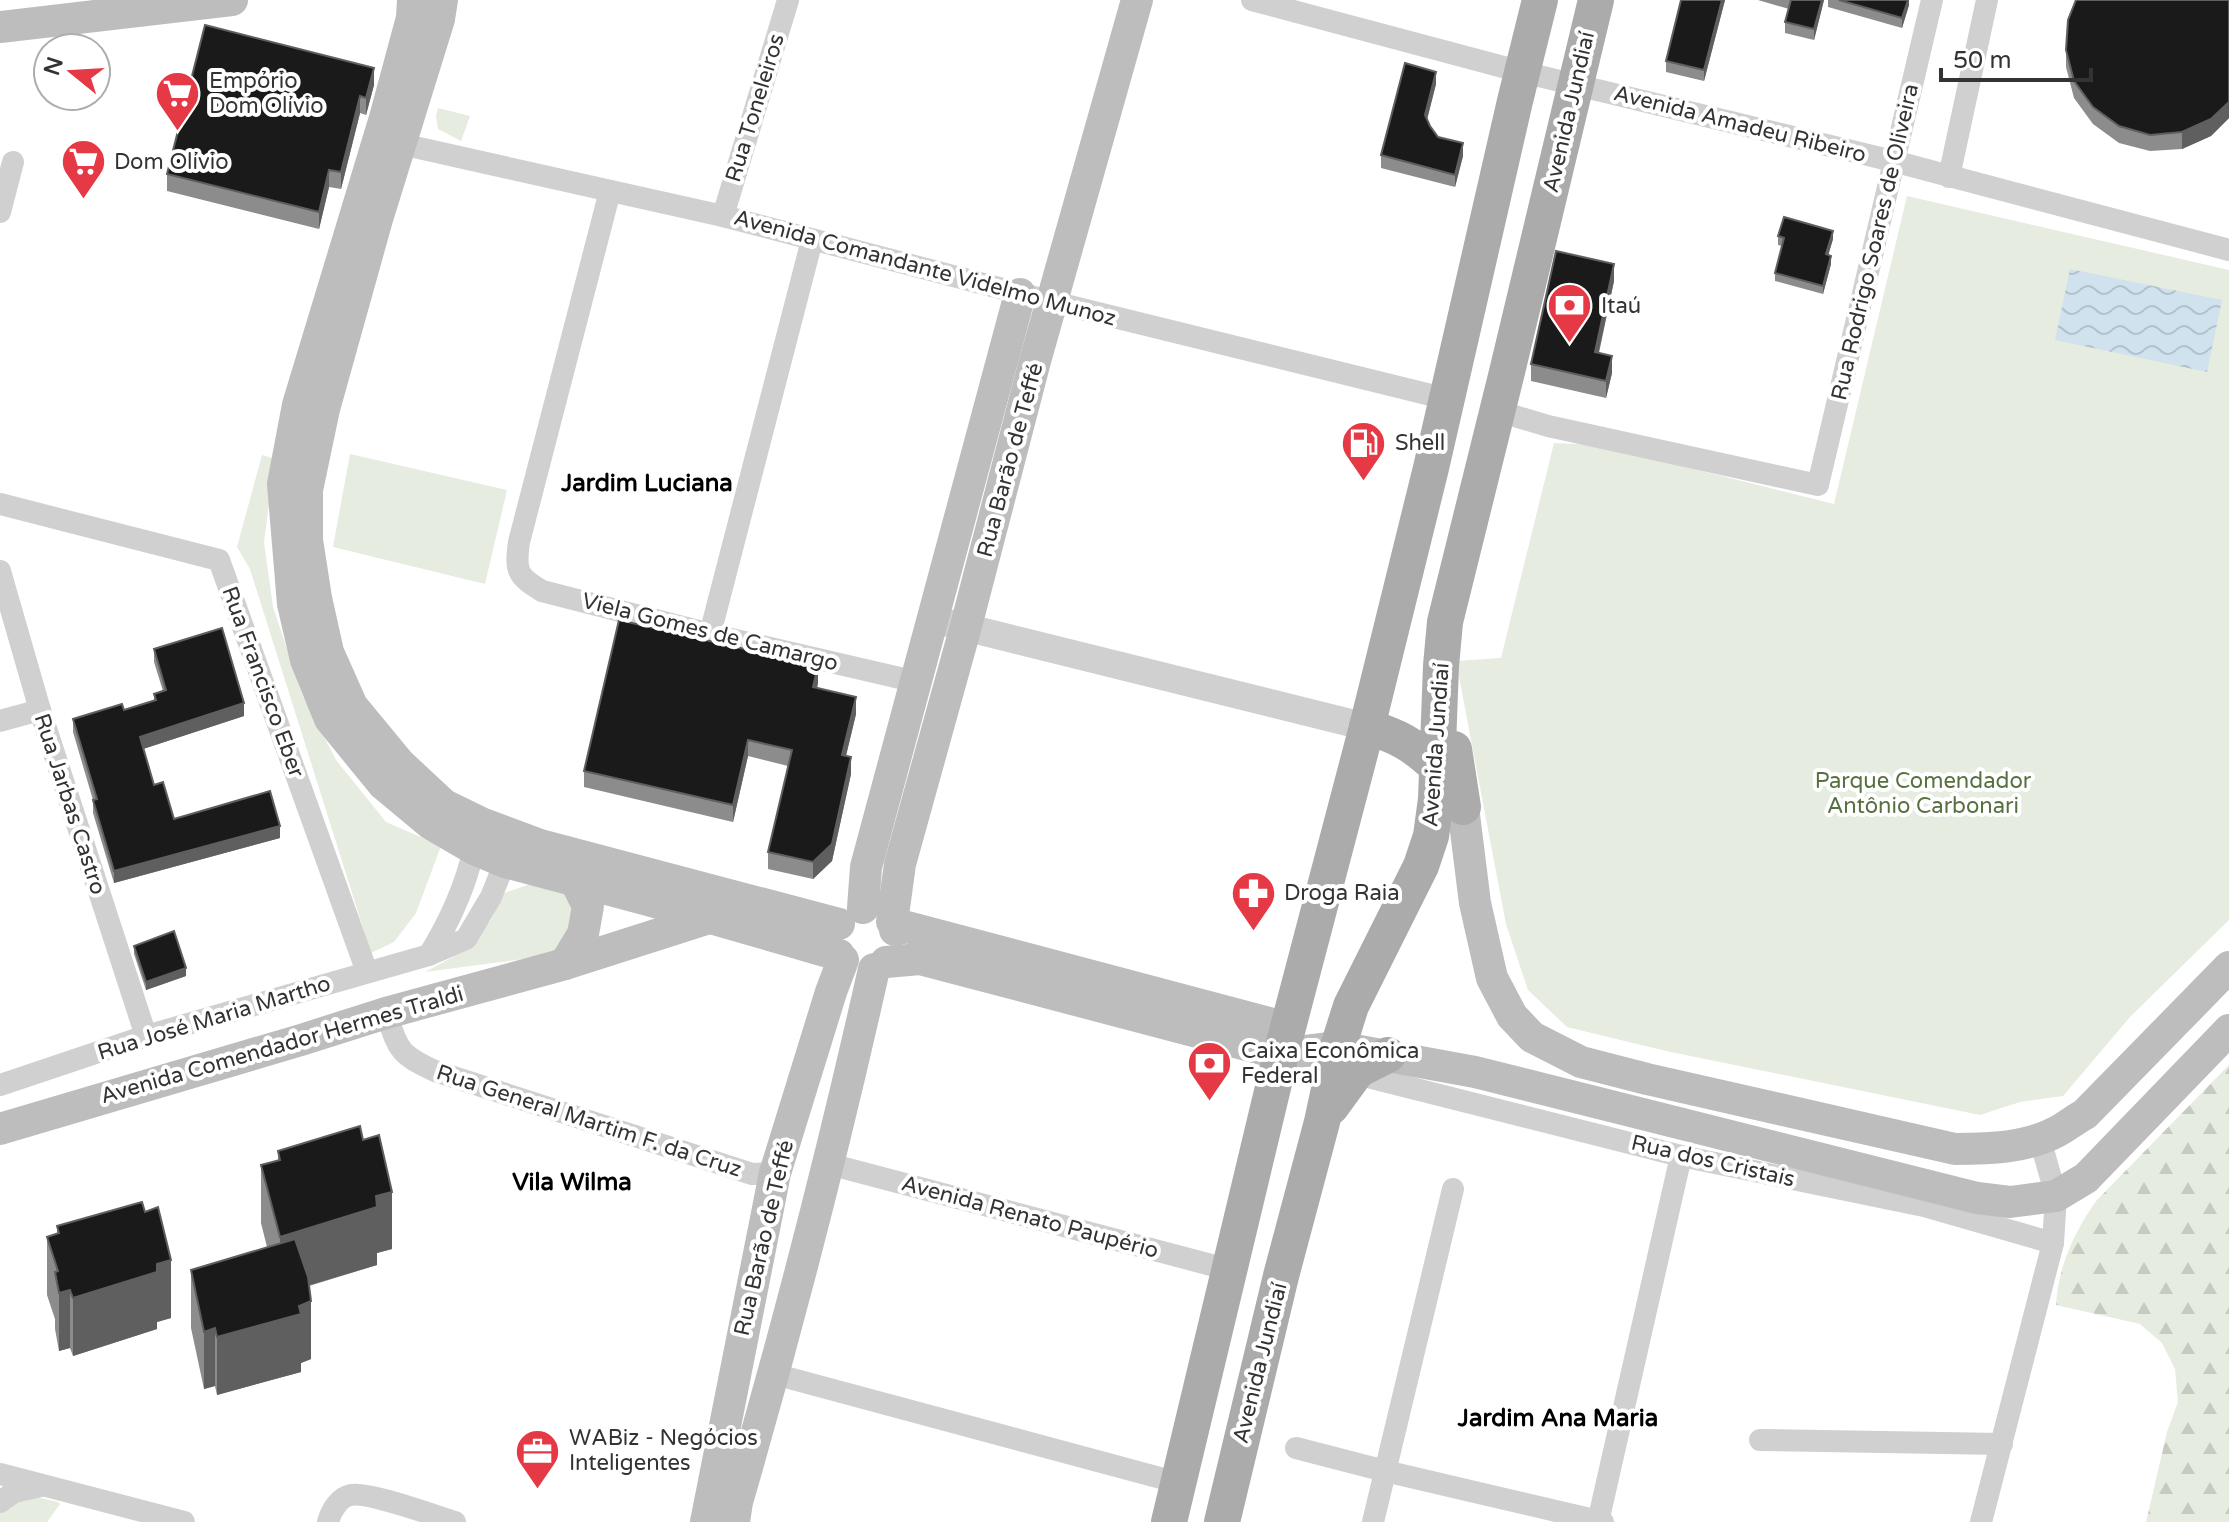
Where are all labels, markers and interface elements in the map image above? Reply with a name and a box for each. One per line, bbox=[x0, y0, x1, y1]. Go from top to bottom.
street label: Avenida Jundiaí bbox=[1538, 29, 1600, 195]
street label: Rua Toneleiros bbox=[720, 31, 790, 185]
north arrow bbox=[32, 32, 112, 112]
scale bar bbox=[1941, 32, 2091, 82]
text: 50 m bbox=[1953, 46, 2011, 75]
text: N bbox=[39, 54, 69, 79]
place label: Empório Dom Olívio bbox=[209, 68, 324, 119]
supermarket icon: Empório Dom Olívio bbox=[154, 70, 202, 133]
street label: Avenida Amadeu Ribeiro bbox=[1611, 80, 1869, 168]
street label: Rua Rodrigo Soares de Oliveira bbox=[1826, 81, 1924, 403]
supermarket icon: Dom Olívio bbox=[59, 138, 107, 201]
place label: Dom Olívio bbox=[114, 149, 229, 175]
street label: Avenida Comandante Videlmo Munoz bbox=[731, 204, 1119, 332]
bank icon: Itaú bbox=[1546, 282, 1594, 345]
place label: Itaú bbox=[1601, 293, 1641, 319]
street label: Rua Barão de Teffé bbox=[972, 360, 1048, 560]
fuel station icon: Shell bbox=[1340, 419, 1388, 482]
place label: Shell bbox=[1395, 430, 1445, 456]
district label: Jardim Luciana bbox=[560, 469, 733, 498]
street label: Rua Francisco Eber bbox=[216, 583, 310, 782]
street label: Viela Gomes de Camargo bbox=[579, 588, 841, 676]
street label: Avenida Jundiaí bbox=[1417, 662, 1455, 828]
street label: Rua Jarbas Castro bbox=[28, 710, 112, 898]
park label: Parque Comendador Antônio Carbonari bbox=[1815, 768, 2032, 819]
pharmacy icon: Droga Raia bbox=[1229, 869, 1277, 932]
place label: Droga Raia bbox=[1284, 880, 1400, 906]
street label: Rua José Maria Martho bbox=[94, 970, 334, 1066]
street label: Avenida Comendador Hermes Traldi bbox=[98, 981, 466, 1109]
place label: Caixa Econômica Federal bbox=[1241, 1038, 1419, 1089]
bank icon: Caixa Econômica Federal bbox=[1186, 1040, 1234, 1103]
street label: Rua General Martim F. da Cruz bbox=[433, 1059, 745, 1183]
street label: Rua dos Cristais bbox=[1629, 1130, 1797, 1192]
street label: Rua Barão de Teffé bbox=[729, 1138, 799, 1338]
district label: Vila Wilma bbox=[512, 1168, 632, 1197]
street label: Avenida Renato Paupério bbox=[899, 1170, 1161, 1264]
street label: Avenida Jundiaí bbox=[1227, 1280, 1293, 1446]
district label: Jardim Ana Maria bbox=[1457, 1404, 1658, 1433]
place label: WABiz - Negócios Inteligentes bbox=[569, 1425, 758, 1476]
office icon: WABiz - Negócios Inteligentes bbox=[514, 1427, 562, 1490]

